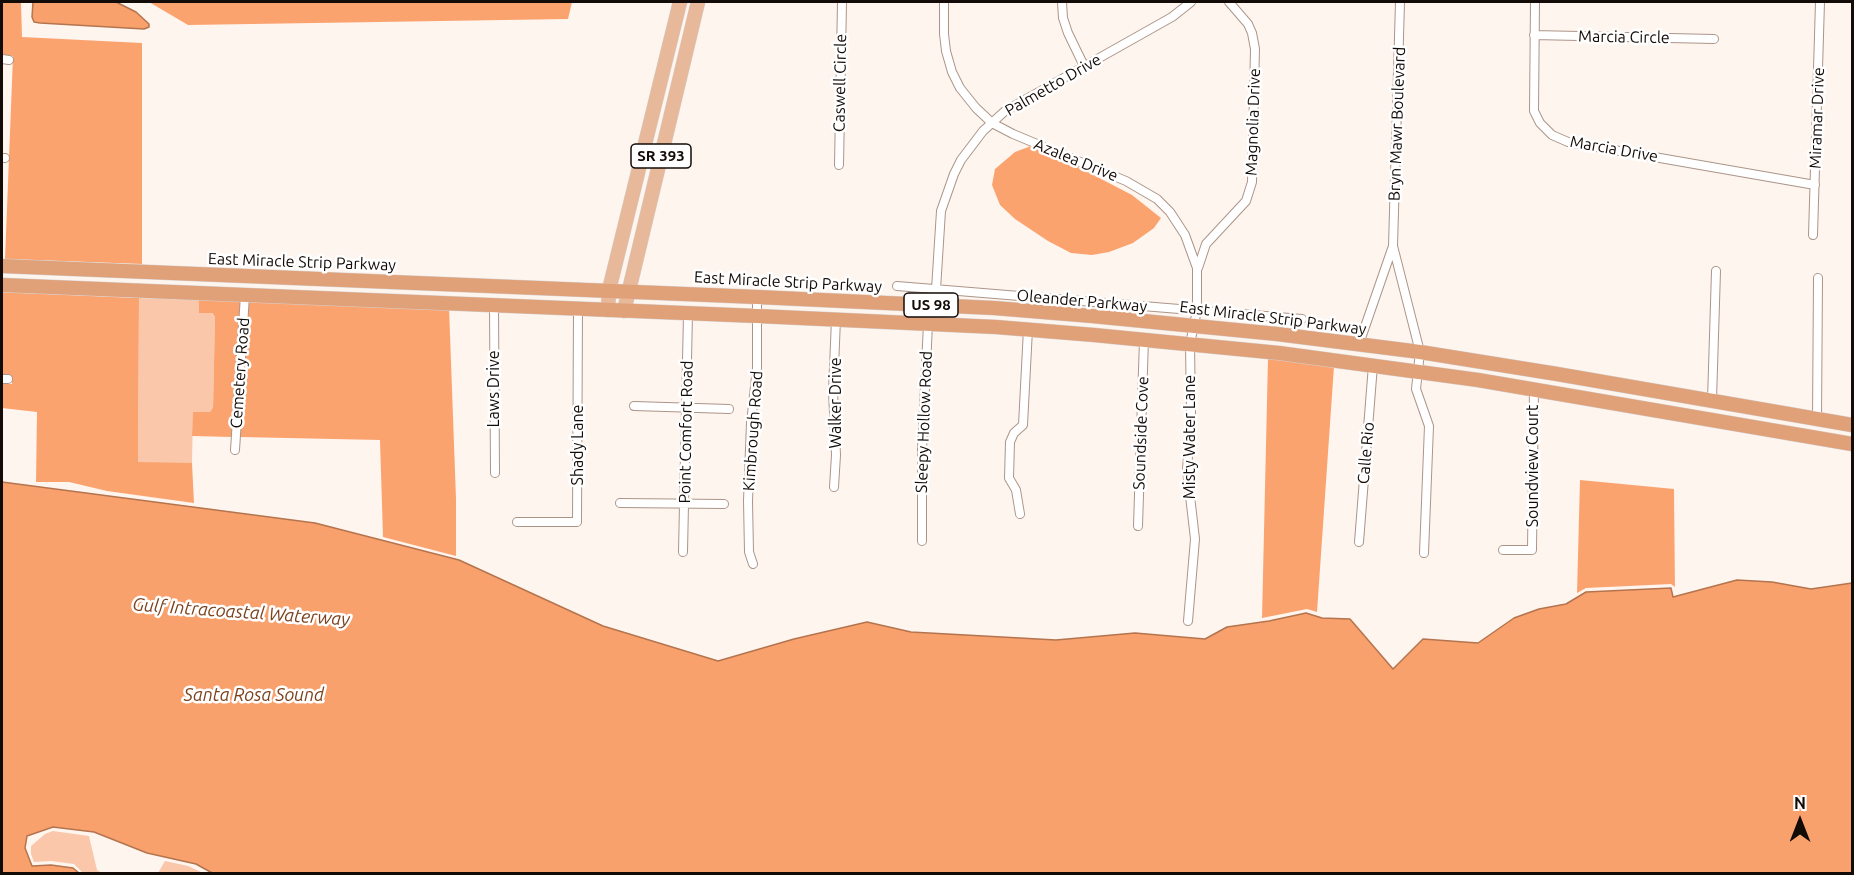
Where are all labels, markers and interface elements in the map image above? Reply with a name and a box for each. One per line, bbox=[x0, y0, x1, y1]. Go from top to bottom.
street label: Marcia Circle bbox=[1578, 27, 1670, 47]
street label: Caswell Circle bbox=[830, 34, 850, 132]
street label: Bryn Mawr Boulevard bbox=[1385, 46, 1409, 202]
street label: Palmetto Drive bbox=[1001, 50, 1105, 120]
street label: Miramar Drive bbox=[1806, 67, 1828, 169]
street label: Magnolia Drive bbox=[1242, 68, 1264, 176]
street label: Marcia Drive bbox=[1568, 132, 1660, 166]
street label: Azalea Drive bbox=[1031, 134, 1121, 186]
road number: SR 393 bbox=[631, 144, 691, 168]
street label: East Miracle Strip Parkway bbox=[208, 249, 396, 275]
street label: East Miracle Strip Parkway bbox=[694, 267, 882, 297]
street label: Oleander Parkway bbox=[1016, 286, 1148, 316]
road number: US 98 bbox=[904, 293, 958, 317]
street label: East Miracle Strip Parkway bbox=[1178, 297, 1368, 339]
street label: Cemetery Road bbox=[227, 317, 253, 429]
street label: Laws Drive bbox=[484, 350, 504, 428]
street label: Sleepy Hollow Road bbox=[912, 351, 936, 493]
street label: Walker Drive bbox=[826, 357, 846, 449]
street label: Point Comfort Road bbox=[675, 360, 697, 504]
street label: Kimbrough Road bbox=[739, 370, 767, 492]
street label: Misty Water Lane bbox=[1180, 375, 1200, 499]
street label: Soundside Cove bbox=[1129, 376, 1153, 490]
street label: Shady Lane bbox=[568, 405, 588, 485]
street label: Soundview Court bbox=[1523, 405, 1543, 527]
street label: Calle Rio bbox=[1354, 421, 1378, 485]
water label: Gulf Intracoastal Waterway bbox=[132, 594, 350, 630]
water label: Santa Rosa Sound bbox=[184, 684, 324, 706]
north arrow bbox=[1770, 791, 1830, 851]
text: N bbox=[1794, 794, 1806, 812]

